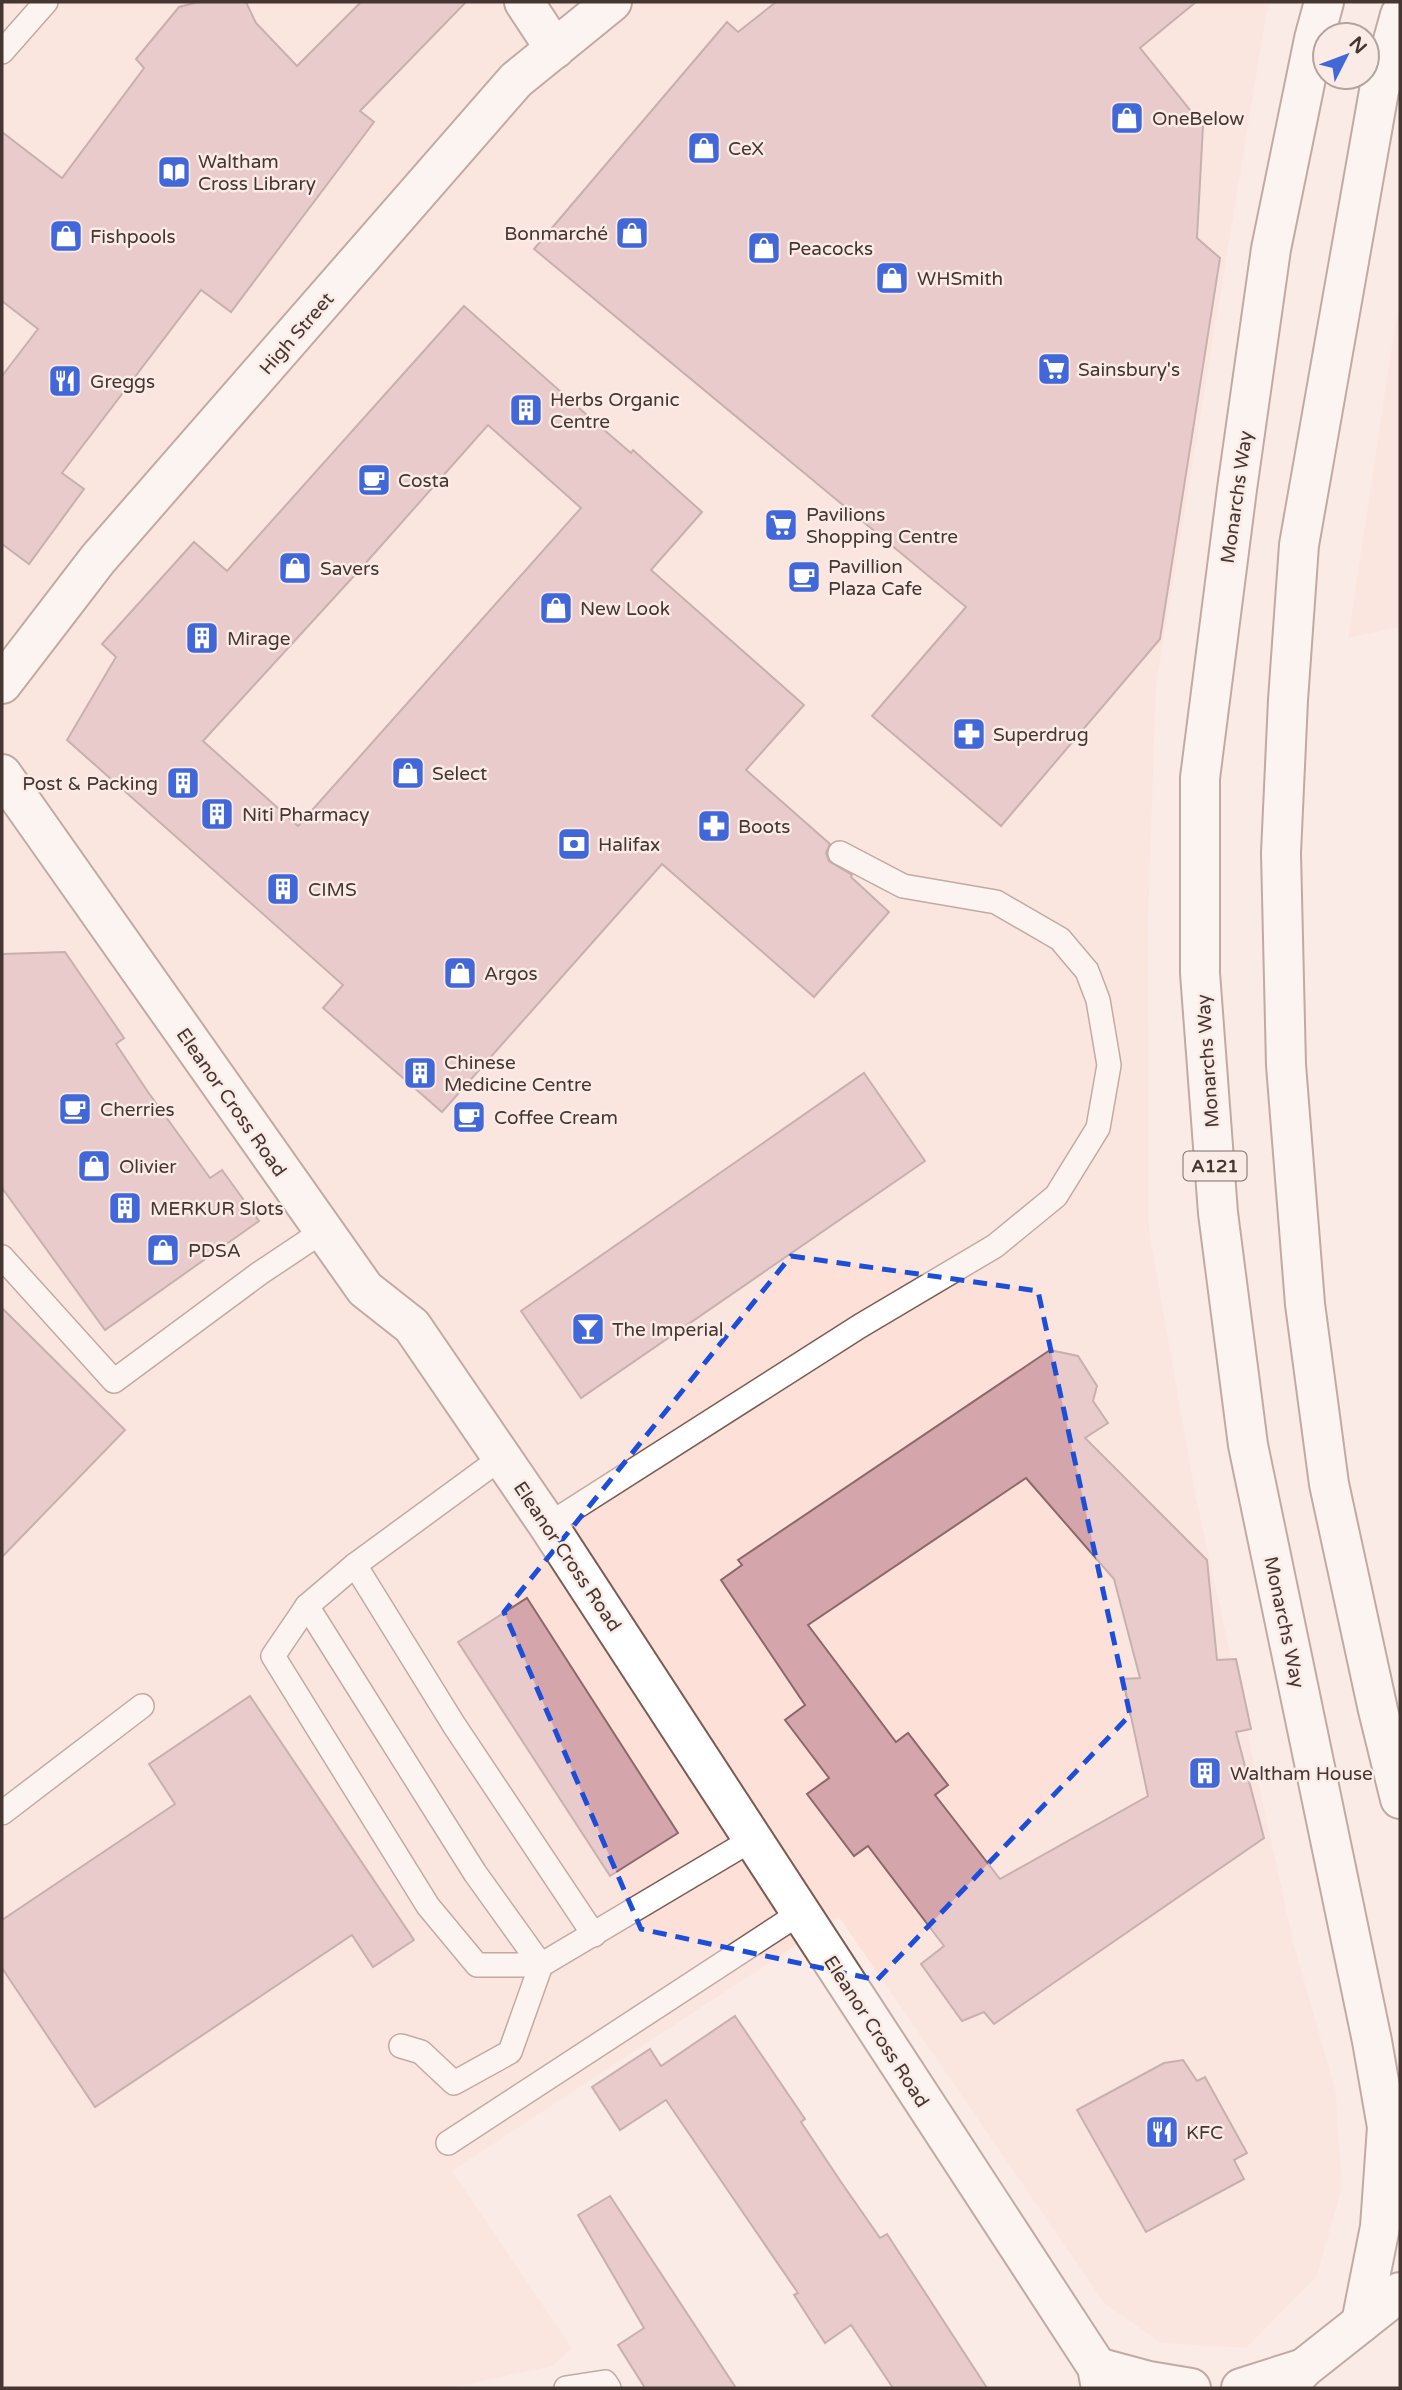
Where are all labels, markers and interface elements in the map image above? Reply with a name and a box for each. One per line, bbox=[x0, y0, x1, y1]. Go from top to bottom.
north arrow bbox=[1311, 21, 1381, 91]
text: N bbox=[1345, 32, 1371, 58]
shop icon: OneBelow bbox=[1108, 99, 1146, 137]
place label: OneBelow bbox=[1152, 108, 1244, 130]
shop icon: CeX bbox=[685, 129, 723, 167]
place label: CeX bbox=[728, 138, 764, 160]
place label: Waltham Cross Library bbox=[198, 151, 316, 195]
library icon: Waltham Cross Library bbox=[155, 153, 193, 191]
shop icon: Bonmarché bbox=[613, 214, 651, 252]
shop icon: Fishpools bbox=[47, 217, 85, 255]
place label: Bonmarché bbox=[504, 223, 608, 245]
place label: Fishpools bbox=[90, 226, 176, 248]
shop icon: Peacocks bbox=[745, 229, 783, 267]
place label: Peacocks bbox=[788, 238, 873, 260]
shop icon: WHSmith bbox=[873, 259, 911, 297]
place label: WHSmith bbox=[917, 268, 1003, 290]
street label: High Street bbox=[255, 288, 338, 379]
supermarket icon: Sainsbury's bbox=[1035, 350, 1073, 388]
place label: Sainsbury's bbox=[1078, 359, 1180, 381]
restaurant icon: Greggs bbox=[46, 362, 84, 400]
place label: Greggs bbox=[90, 371, 155, 393]
place label: Herbs Organic Centre bbox=[550, 389, 680, 433]
building icon: Herbs Organic Centre bbox=[507, 391, 545, 429]
street label: Monarchs Way bbox=[1217, 429, 1257, 565]
cafe icon: Costa bbox=[355, 461, 393, 499]
place label: Costa bbox=[398, 470, 449, 492]
place label: Pavilions Shopping Centre bbox=[806, 504, 958, 548]
supermarket icon: Pavilions Shopping Centre bbox=[762, 506, 800, 544]
shop icon: Savers bbox=[276, 549, 314, 587]
place label: Pavillion Plaza Cafe bbox=[828, 556, 922, 600]
place label: Savers bbox=[320, 558, 379, 580]
cafe icon: Pavillion Plaza Cafe bbox=[785, 558, 823, 596]
shop icon: New Look bbox=[537, 589, 575, 627]
place label: New Look bbox=[580, 598, 670, 620]
building icon: Mirage bbox=[183, 619, 221, 657]
place label: Mirage bbox=[227, 628, 291, 650]
pharmacy icon: Superdrug bbox=[950, 715, 988, 753]
place label: Superdrug bbox=[993, 724, 1089, 746]
shop icon: Select bbox=[389, 754, 427, 792]
place label: Select bbox=[432, 763, 487, 785]
building icon: Post & Packing bbox=[164, 764, 202, 802]
place label: Post & Packing bbox=[22, 773, 158, 795]
building icon: Niti Pharmacy bbox=[198, 795, 236, 833]
place label: Niti Pharmacy bbox=[242, 804, 369, 826]
pharmacy icon: Boots bbox=[695, 807, 733, 845]
place label: Boots bbox=[738, 816, 790, 838]
bank icon: Halifax bbox=[555, 825, 593, 863]
place label: Halifax bbox=[598, 834, 660, 856]
building icon: CIMS bbox=[264, 870, 302, 908]
place label: CIMS bbox=[308, 879, 357, 901]
shop icon: Argos bbox=[441, 954, 479, 992]
place label: Argos bbox=[484, 963, 538, 985]
street label: Monarchs Way bbox=[1192, 993, 1224, 1128]
street label: Eleanor Cross Road bbox=[172, 1024, 291, 1181]
place label: Chinese Medicine Centre bbox=[444, 1052, 592, 1096]
building icon: Chinese Medicine Centre bbox=[401, 1054, 439, 1092]
cafe icon: Cherries bbox=[56, 1090, 94, 1128]
cafe icon: Coffee Cream bbox=[450, 1098, 488, 1136]
place label: Cherries bbox=[100, 1099, 175, 1121]
place label: Coffee Cream bbox=[494, 1107, 618, 1129]
shop icon: Olivier bbox=[75, 1147, 113, 1185]
road number: A121 bbox=[1184, 1152, 1246, 1181]
place label: Olivier bbox=[119, 1156, 177, 1178]
building icon: MERKUR Slots bbox=[106, 1189, 144, 1227]
place label: MERKUR Slots bbox=[150, 1198, 284, 1220]
shop icon: PDSA bbox=[144, 1231, 182, 1269]
place label: PDSA bbox=[188, 1240, 241, 1262]
bar icon: The Imperial bbox=[569, 1310, 607, 1348]
place label: The Imperial bbox=[612, 1319, 724, 1341]
street label: Eleanor Cross Road bbox=[509, 1477, 626, 1636]
street label: Monarchs Way bbox=[1259, 1554, 1309, 1690]
building icon: Waltham House bbox=[1186, 1754, 1224, 1792]
place label: Waltham House bbox=[1230, 1763, 1373, 1785]
street label: Eleanor Cross Road bbox=[819, 1952, 933, 2111]
restaurant icon: KFC bbox=[1143, 2113, 1181, 2151]
place label: KFC bbox=[1186, 2122, 1223, 2144]

